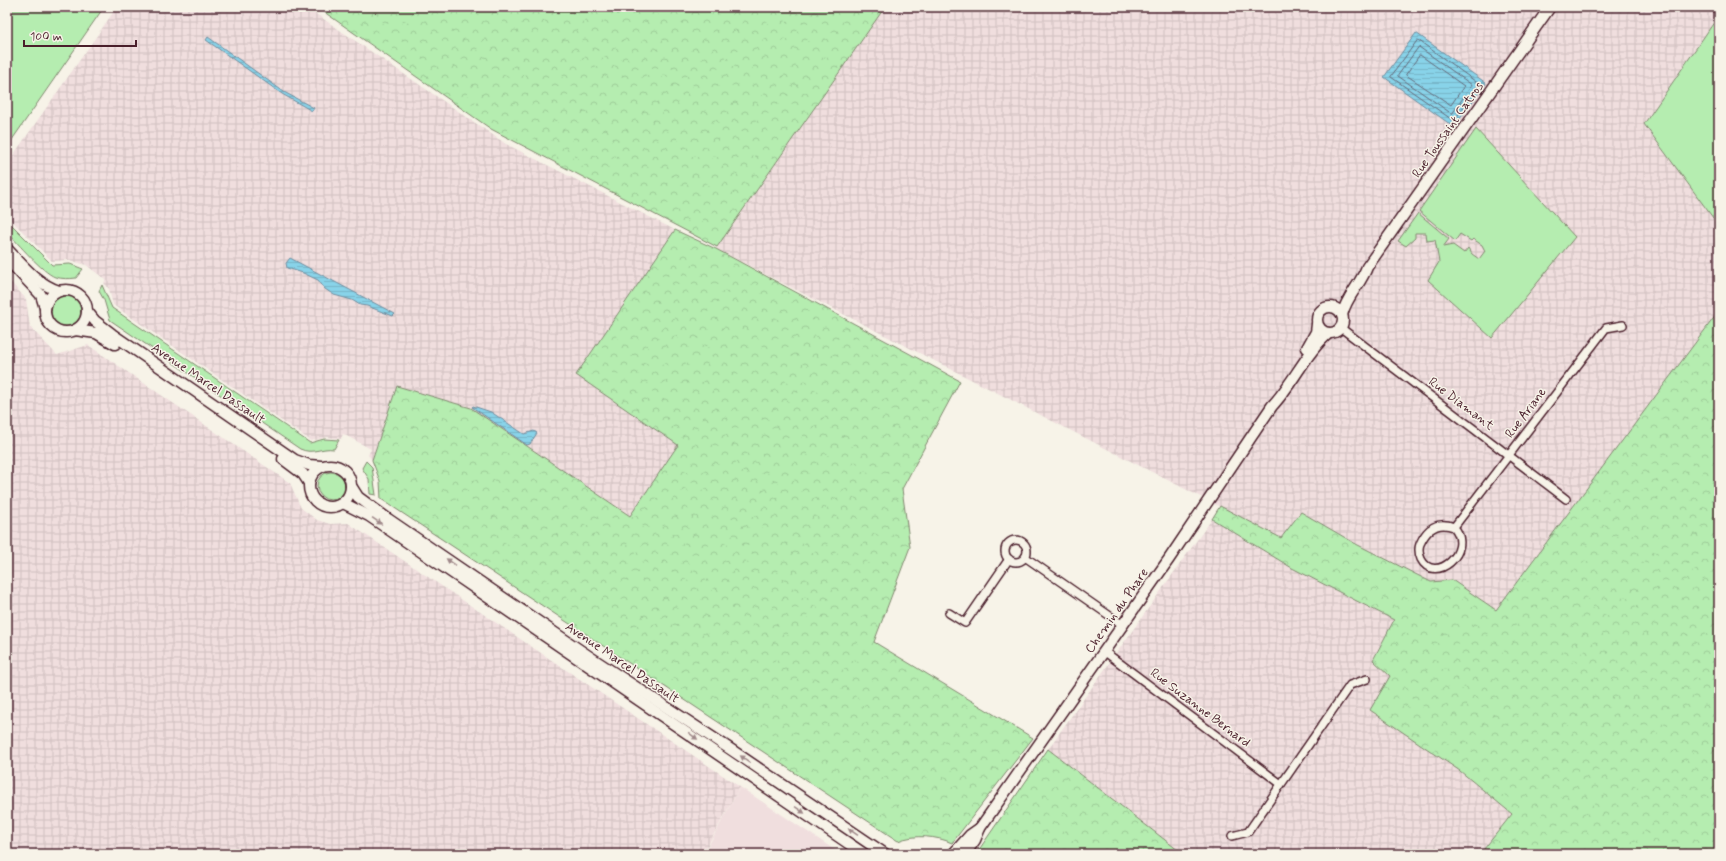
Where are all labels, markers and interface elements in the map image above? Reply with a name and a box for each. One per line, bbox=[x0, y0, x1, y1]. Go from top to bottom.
scale bar bbox=[24, 22, 136, 48]
text: 100 m bbox=[30, 29, 62, 45]
street label: Rue Toussaint Catros bbox=[1408, 78, 1488, 181]
street label: Avenue Marcel Dassault bbox=[148, 339, 268, 429]
street label: Rue Diamant bbox=[1425, 374, 1498, 435]
street label: Rue Ariane bbox=[1501, 384, 1551, 442]
one-way arrow bbox=[371, 518, 383, 525]
one-way arrow bbox=[446, 558, 456, 566]
street label: Chemin du Phare bbox=[1081, 565, 1153, 657]
street label: Avenue Marcel Dassault bbox=[562, 618, 682, 708]
street label: Rue Suzanne Bernard bbox=[1146, 665, 1254, 751]
one-way arrow bbox=[687, 732, 698, 740]
one-way arrow bbox=[740, 755, 750, 763]
one-way arrow bbox=[794, 806, 805, 814]
one-way arrow bbox=[848, 828, 858, 836]

